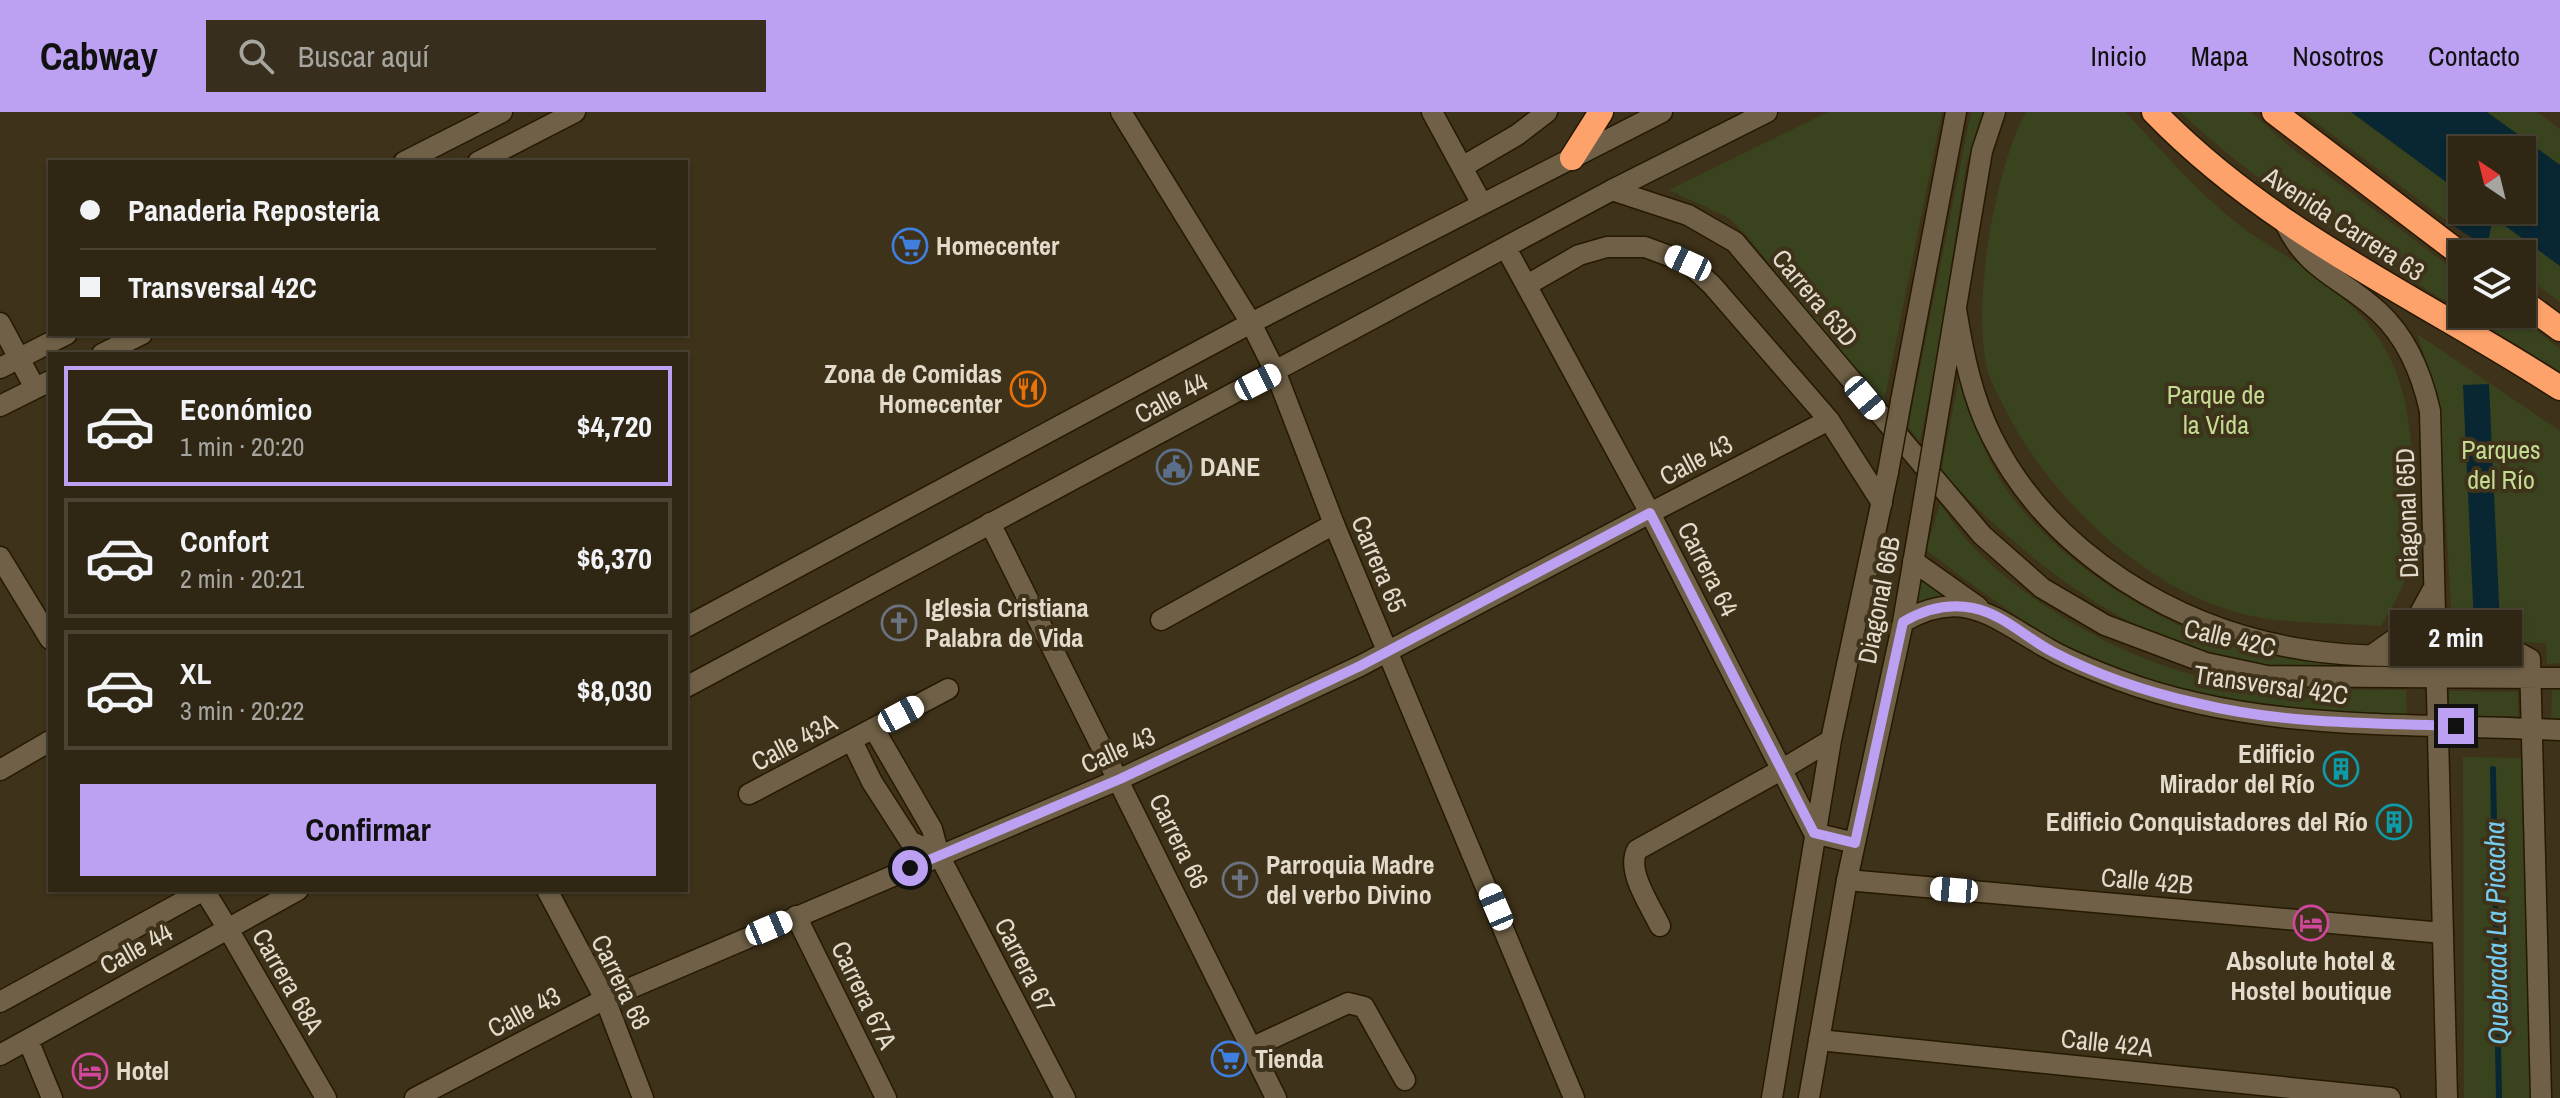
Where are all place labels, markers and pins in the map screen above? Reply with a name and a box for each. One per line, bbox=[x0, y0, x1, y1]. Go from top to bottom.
supermarket icon: Homecenter bbox=[891, 227, 929, 265]
place label: Homecenter bbox=[936, 228, 1060, 263]
place label: Zona de Comidas Homecenter bbox=[824, 356, 1003, 421]
restaurant icon: Zona de Comidas Homecenter bbox=[1009, 370, 1047, 408]
public building icon: DANE bbox=[1155, 448, 1193, 486]
place label: DANE bbox=[1200, 449, 1260, 484]
place label: Iglesia Cristiana Palabra de Vida bbox=[925, 590, 1089, 655]
church icon: Iglesia Cristiana Palabra de Vida bbox=[880, 604, 918, 642]
place label: Edificio Mirador del Río bbox=[2160, 736, 2315, 801]
building icon: Edificio Mirador del Río bbox=[2322, 750, 2360, 788]
building icon: Edificio Conquistadores del Río bbox=[2375, 803, 2413, 841]
place label: Edificio Conquistadores del Río bbox=[2046, 804, 2368, 839]
place label: Parroquia Madre del verbo Divino bbox=[1266, 847, 1434, 912]
church icon: Parroquia Madre del verbo Divino bbox=[1221, 861, 1259, 899]
hotel icon: Absolute hotel & Hostel boutique bbox=[2292, 904, 2330, 942]
place label: Absolute hotel & Hostel boutique bbox=[2226, 943, 2396, 1008]
supermarket icon: Tienda bbox=[1210, 1040, 1248, 1078]
place label: Tienda bbox=[1255, 1041, 1323, 1076]
hotel icon: Hotel bbox=[71, 1052, 109, 1090]
place label: Hotel bbox=[116, 1053, 169, 1088]

